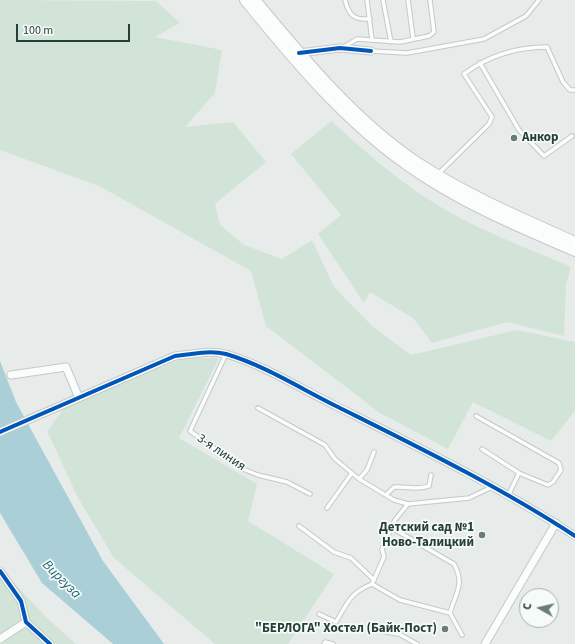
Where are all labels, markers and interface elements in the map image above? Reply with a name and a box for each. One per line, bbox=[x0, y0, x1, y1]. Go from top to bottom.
scale bar bbox=[18, 16, 132, 42]
text: 100 m bbox=[23, 22, 53, 39]
place label: Анкор bbox=[522, 130, 558, 146]
marker: Анкор bbox=[509, 133, 519, 143]
street label: 3-я линия bbox=[194, 431, 248, 475]
place label: Детский сад №1 Ново-Талицкий bbox=[379, 520, 474, 551]
marker: Детский сад №1 Ново-Талицкий bbox=[477, 530, 487, 540]
water label: Виргуза bbox=[38, 557, 84, 603]
north arrow bbox=[519, 588, 559, 628]
text: С bbox=[520, 602, 535, 611]
place label: "БЕРЛОГА" Хостел (Байк-Пост) bbox=[255, 621, 437, 637]
marker: "БЕРЛОГА" Хостел (Байк-Пост) bbox=[440, 624, 450, 634]

